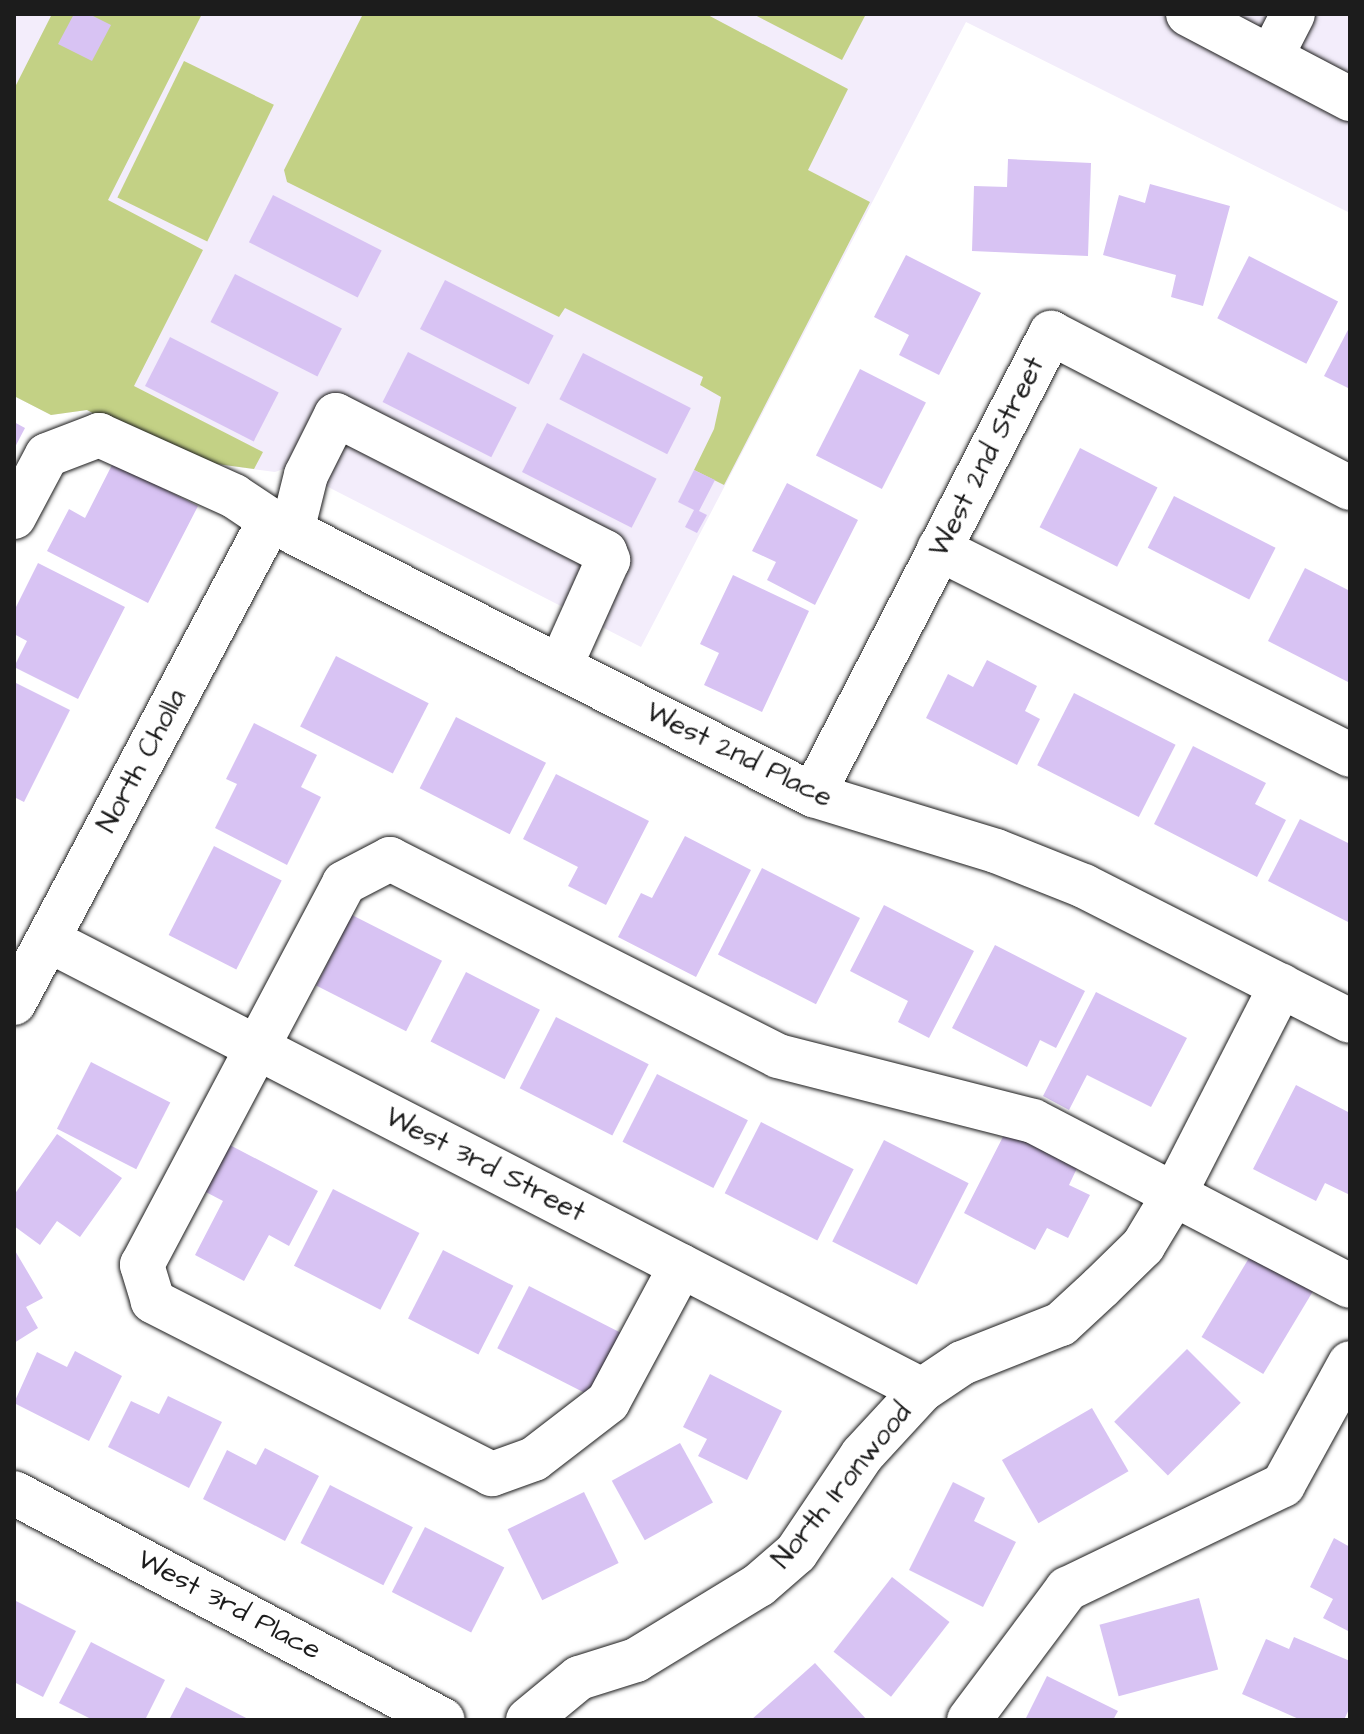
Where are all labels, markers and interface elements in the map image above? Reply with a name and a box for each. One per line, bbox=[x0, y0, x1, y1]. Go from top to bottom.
street label: West 2nd Street bbox=[922, 351, 1052, 563]
street label: North Cholla bbox=[90, 684, 194, 838]
street label: West 2nd Place bbox=[640, 695, 838, 815]
street label: West 3rd Street bbox=[379, 1100, 591, 1230]
street label: North Ironwood bbox=[765, 1397, 919, 1575]
street label: West 3rd Place bbox=[132, 1543, 326, 1667]

